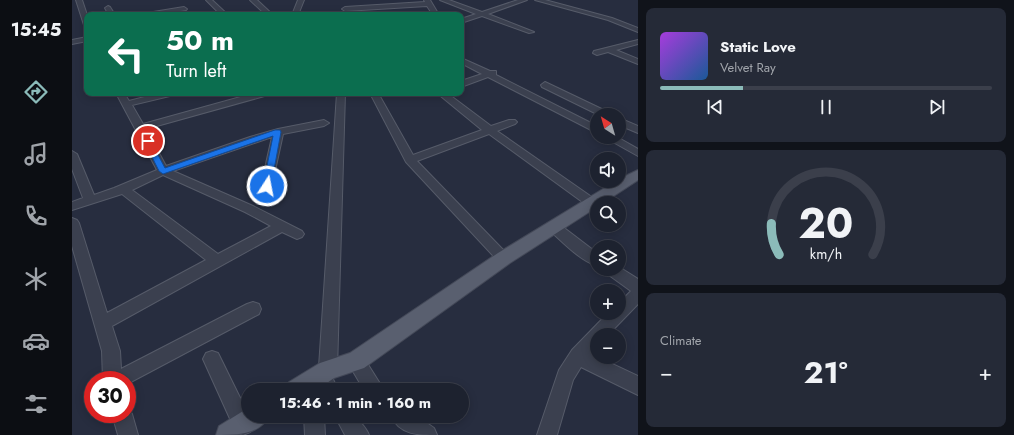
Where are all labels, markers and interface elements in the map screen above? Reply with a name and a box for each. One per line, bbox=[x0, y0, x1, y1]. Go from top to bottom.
text: 15:45 bbox=[11, 17, 61, 43]
text: 50 m bbox=[166, 20, 234, 61]
icon: left bbox=[100, 28, 152, 80]
text: Static Love bbox=[720, 36, 796, 58]
text: Turn left bbox=[166, 58, 226, 84]
text: Velvet Ray bbox=[720, 58, 776, 77]
icon: directions bbox=[22, 78, 50, 106]
icon: previous bbox=[704, 96, 726, 118]
icon: pause bbox=[815, 96, 837, 118]
icon: next bbox=[926, 96, 948, 118]
north arrow bbox=[590, 108, 626, 144]
map controls bbox=[590, 108, 626, 364]
pin bbox=[131, 124, 165, 158]
icon: arrive bbox=[137, 130, 159, 152]
icon: music bbox=[22, 140, 50, 168]
button: sound bbox=[590, 152, 626, 188]
position arrow bbox=[246, 165, 288, 207]
text: 20 bbox=[799, 193, 853, 254]
button: search bbox=[590, 196, 626, 232]
icon: phone bbox=[22, 202, 50, 230]
button: layers bbox=[590, 240, 626, 276]
text: km/h bbox=[810, 244, 842, 264]
icon: climate bbox=[22, 265, 50, 293]
button: + bbox=[590, 284, 626, 320]
icon: car bbox=[22, 327, 50, 355]
button: − bbox=[590, 328, 626, 364]
text: Climate bbox=[660, 331, 701, 350]
text: 21° bbox=[804, 351, 848, 394]
text: − bbox=[660, 356, 673, 388]
text: + bbox=[978, 356, 992, 388]
speed limit sign: 30 bbox=[84, 371, 136, 423]
icon: filters bbox=[22, 390, 50, 418]
text: 15:46 · 1 min · 160 m bbox=[279, 392, 431, 414]

